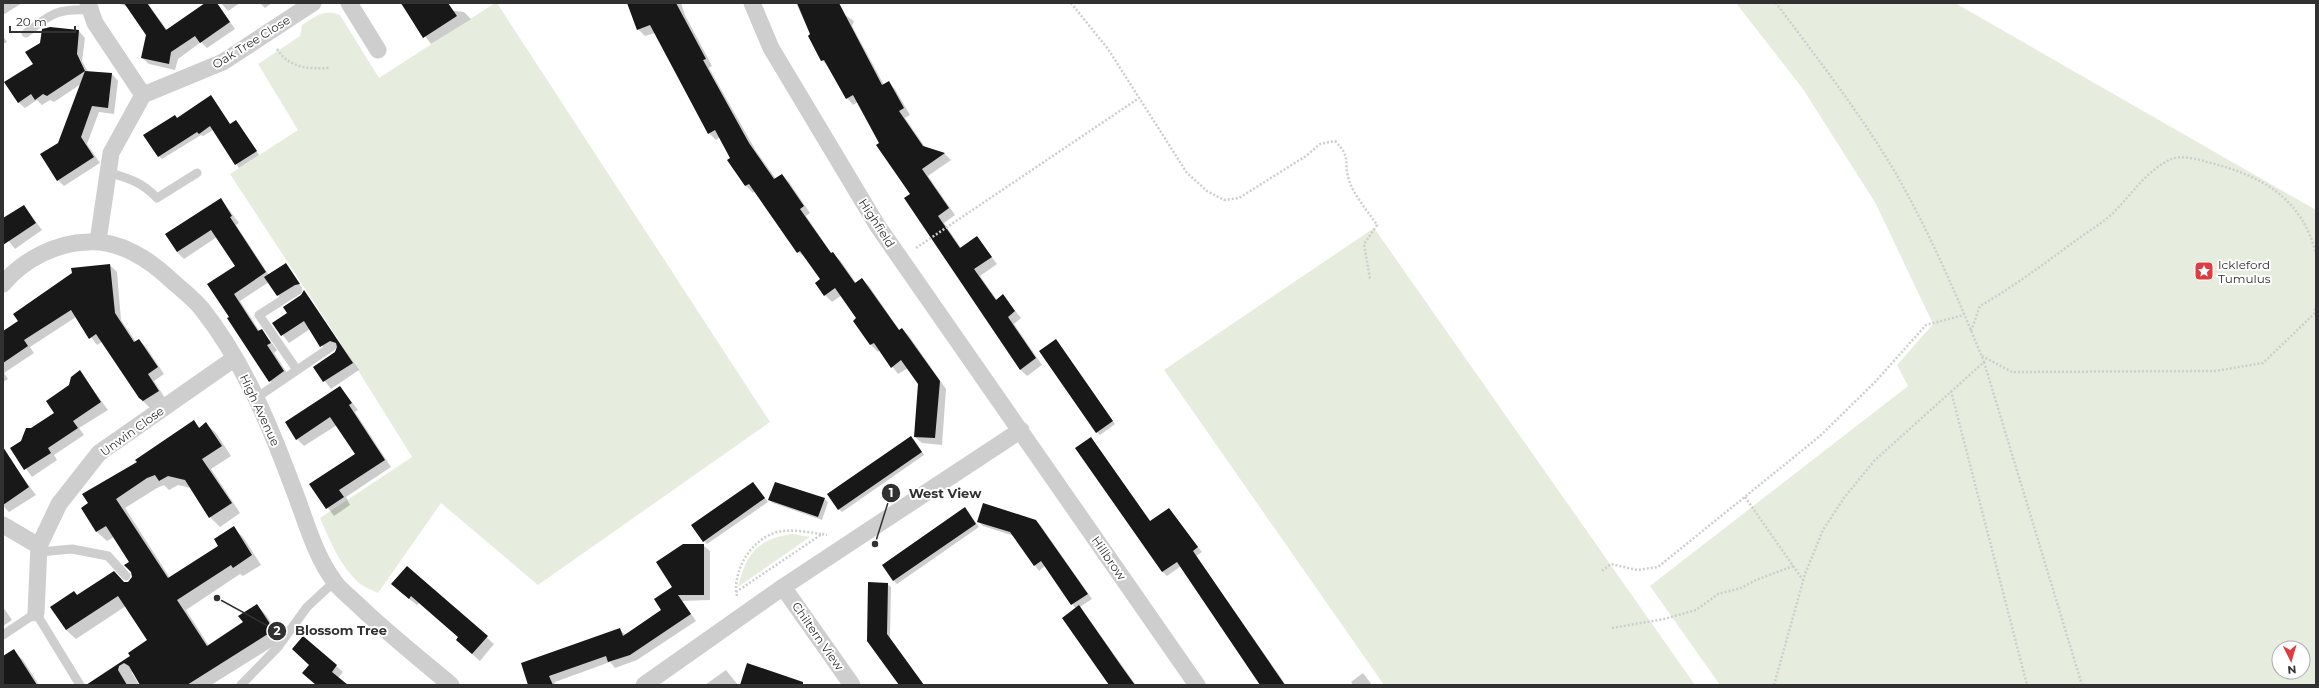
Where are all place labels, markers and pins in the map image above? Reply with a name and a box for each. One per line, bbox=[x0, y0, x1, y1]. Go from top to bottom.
place label: Ickleford Tumulus bbox=[2218, 257, 2271, 286]
place icon: Ickleford Tumulus bbox=[2193, 260, 2215, 282]
callout: West View bbox=[881, 481, 990, 506]
callout: Blossom Tree bbox=[267, 618, 395, 643]

